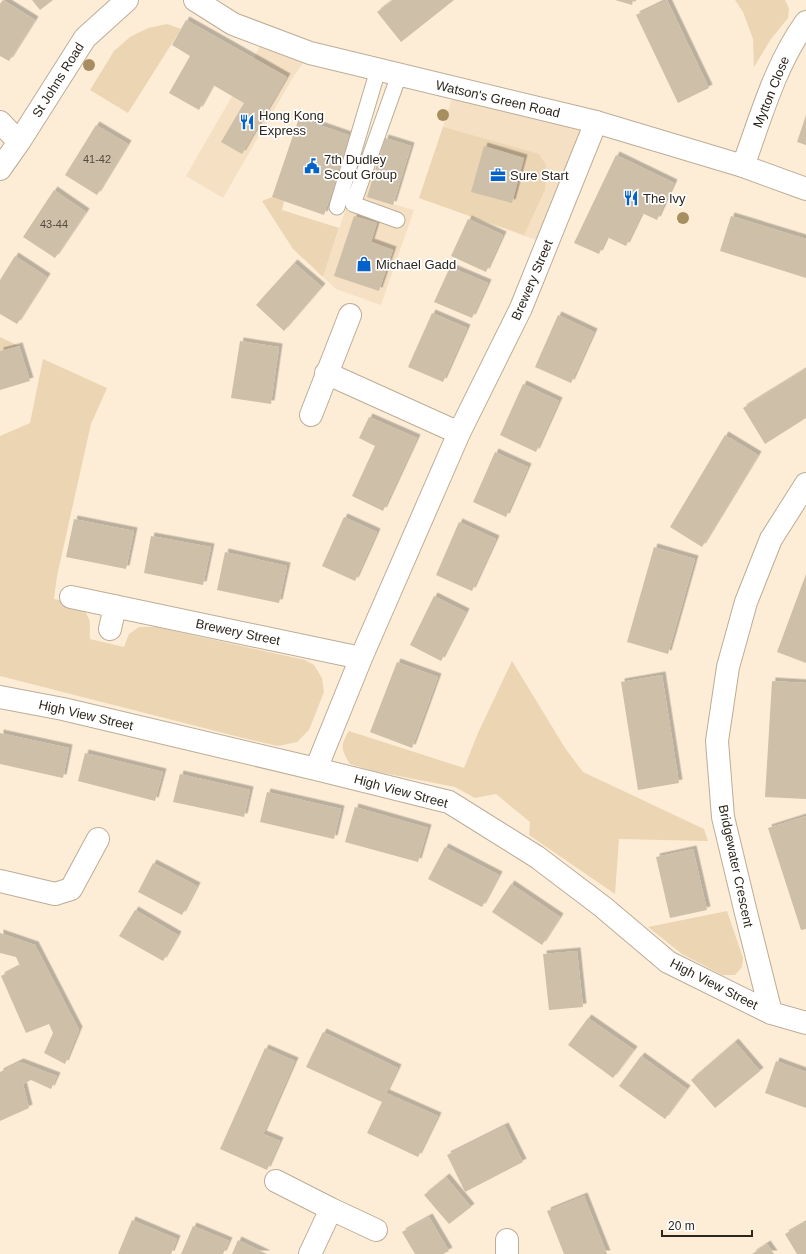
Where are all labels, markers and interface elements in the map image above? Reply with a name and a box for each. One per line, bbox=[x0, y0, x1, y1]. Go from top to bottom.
street label: St Johns Road bbox=[29, 40, 87, 120]
street label: Mytton Close bbox=[750, 54, 792, 130]
street label: Watson's Green Road bbox=[434, 77, 562, 121]
place label: Hong Kong Express bbox=[259, 108, 324, 138]
restaurant icon: Hong Kong Express bbox=[238, 113, 256, 131]
place label: 7th Dudley Scout Group bbox=[324, 152, 397, 182]
house number: 41-42 bbox=[83, 153, 111, 165]
public building icon: 7th Dudley Scout Group bbox=[303, 157, 321, 175]
office icon: Sure Start bbox=[489, 166, 507, 184]
place label: Sure Start bbox=[510, 168, 569, 183]
restaurant icon: The Ivy bbox=[622, 189, 640, 207]
place label: The Ivy bbox=[643, 191, 686, 206]
house number: 43-44 bbox=[40, 218, 68, 230]
street label: Brewery Street bbox=[508, 237, 556, 323]
shop icon: Michael Gadd bbox=[355, 255, 373, 273]
place label: Michael Gadd bbox=[376, 257, 456, 272]
street label: Brewery Street bbox=[194, 616, 282, 648]
street label: High View Street bbox=[37, 697, 135, 733]
street label: High View Street bbox=[352, 771, 450, 811]
street label: Bridgewater Crescent bbox=[716, 803, 756, 929]
street label: High View Street bbox=[668, 955, 761, 1013]
scale bar bbox=[662, 1212, 752, 1238]
text: 20 m bbox=[668, 1219, 695, 1233]

